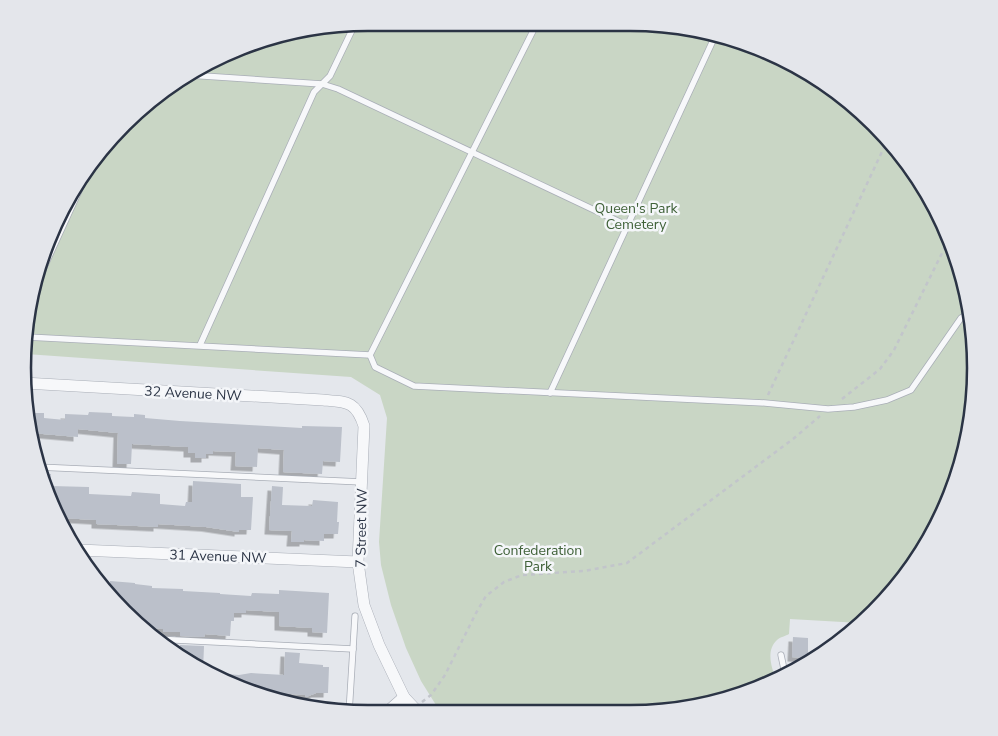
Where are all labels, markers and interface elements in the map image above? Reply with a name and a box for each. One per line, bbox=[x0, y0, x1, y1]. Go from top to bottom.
park label: Queen's Park Cemetery bbox=[595, 199, 678, 234]
street label: 32 Avenue NW bbox=[144, 381, 243, 406]
street label: 7 Street NW bbox=[351, 487, 372, 568]
park label: Confederation Park bbox=[494, 541, 582, 576]
street label: 31 Avenue NW bbox=[169, 545, 268, 568]

